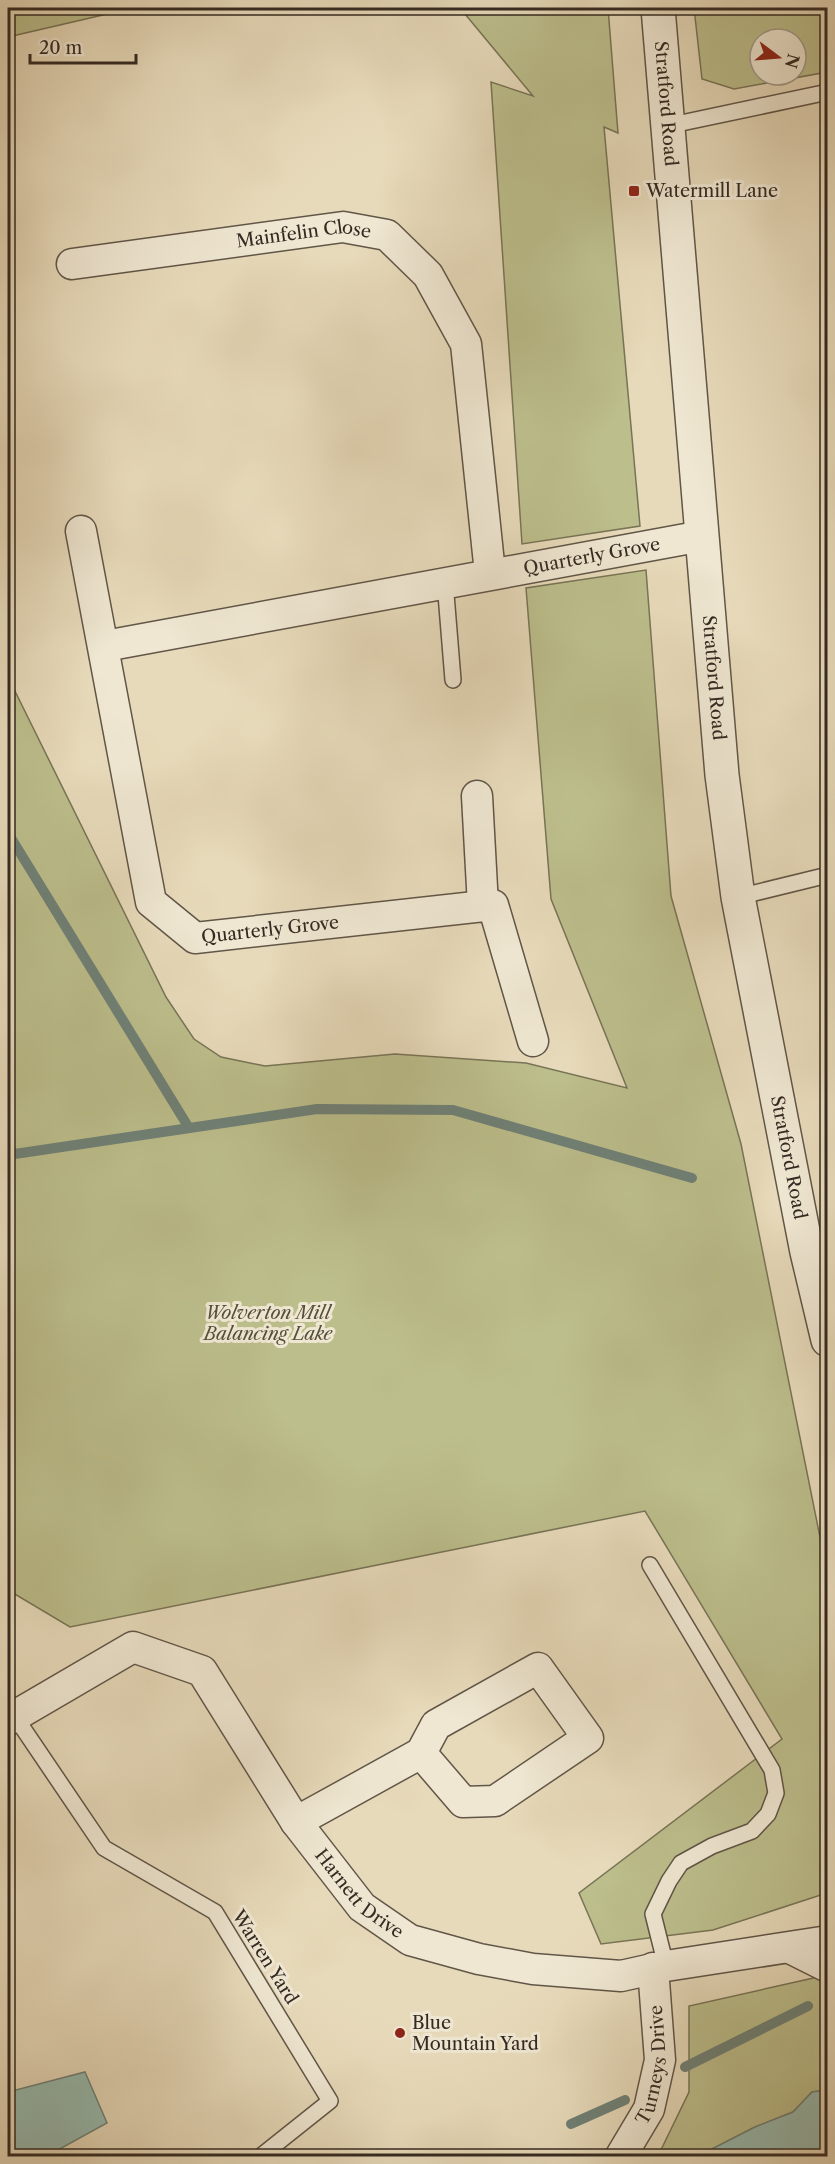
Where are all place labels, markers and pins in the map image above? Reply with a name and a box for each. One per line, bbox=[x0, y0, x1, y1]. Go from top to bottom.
place label: Watermill Lane bbox=[645, 180, 778, 202]
marker: Watermill Lane bbox=[627, 184, 641, 198]
place label: Blue Mountain Yard bbox=[412, 2012, 539, 2055]
marker: Blue Mountain Yard bbox=[393, 2026, 407, 2040]

